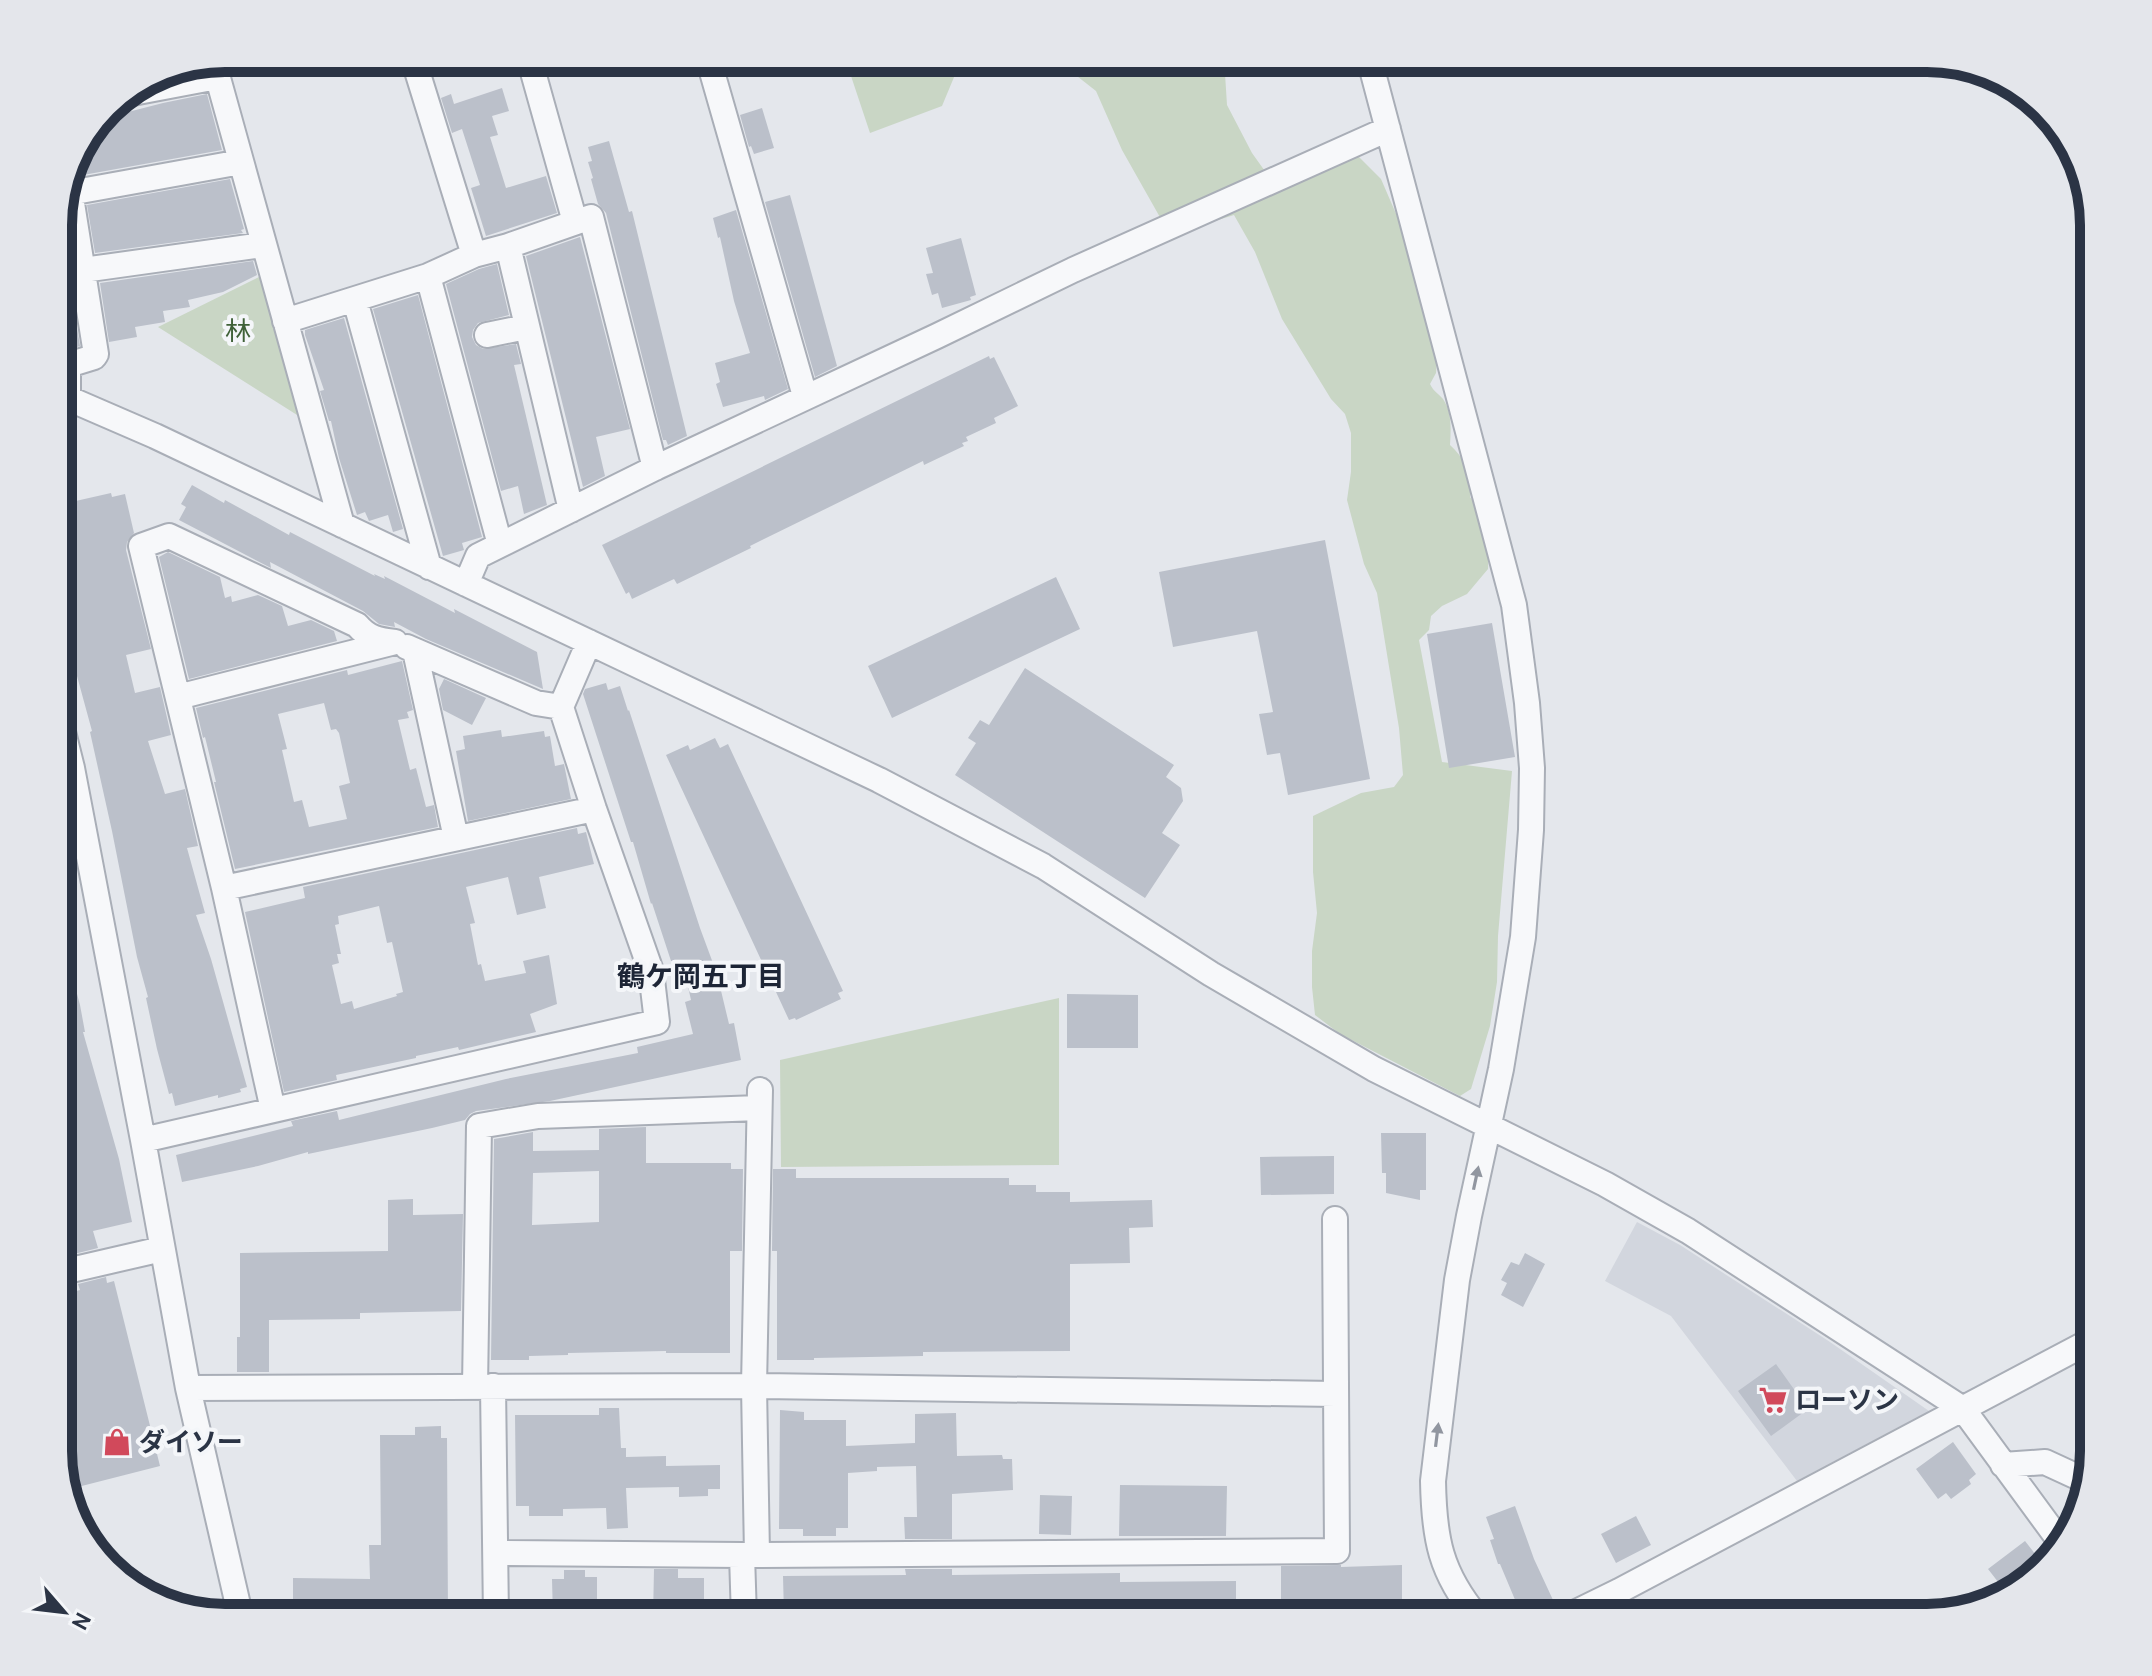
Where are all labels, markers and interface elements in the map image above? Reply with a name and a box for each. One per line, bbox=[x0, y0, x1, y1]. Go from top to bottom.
park label: 林 bbox=[225, 315, 251, 347]
district label: 鶴ケ岡五丁目 bbox=[617, 959, 785, 993]
one-way arrow bbox=[1471, 1166, 1483, 1191]
place label: ローソン bbox=[1795, 1384, 1899, 1416]
supermarket icon: ローソン bbox=[1758, 1385, 1788, 1415]
one-way arrow bbox=[1431, 1422, 1444, 1447]
place label: ダイソー bbox=[139, 1426, 243, 1458]
shop icon: ダイソー bbox=[102, 1427, 132, 1457]
north arrow bbox=[24, 1572, 104, 1652]
text: N bbox=[66, 1608, 97, 1634]

